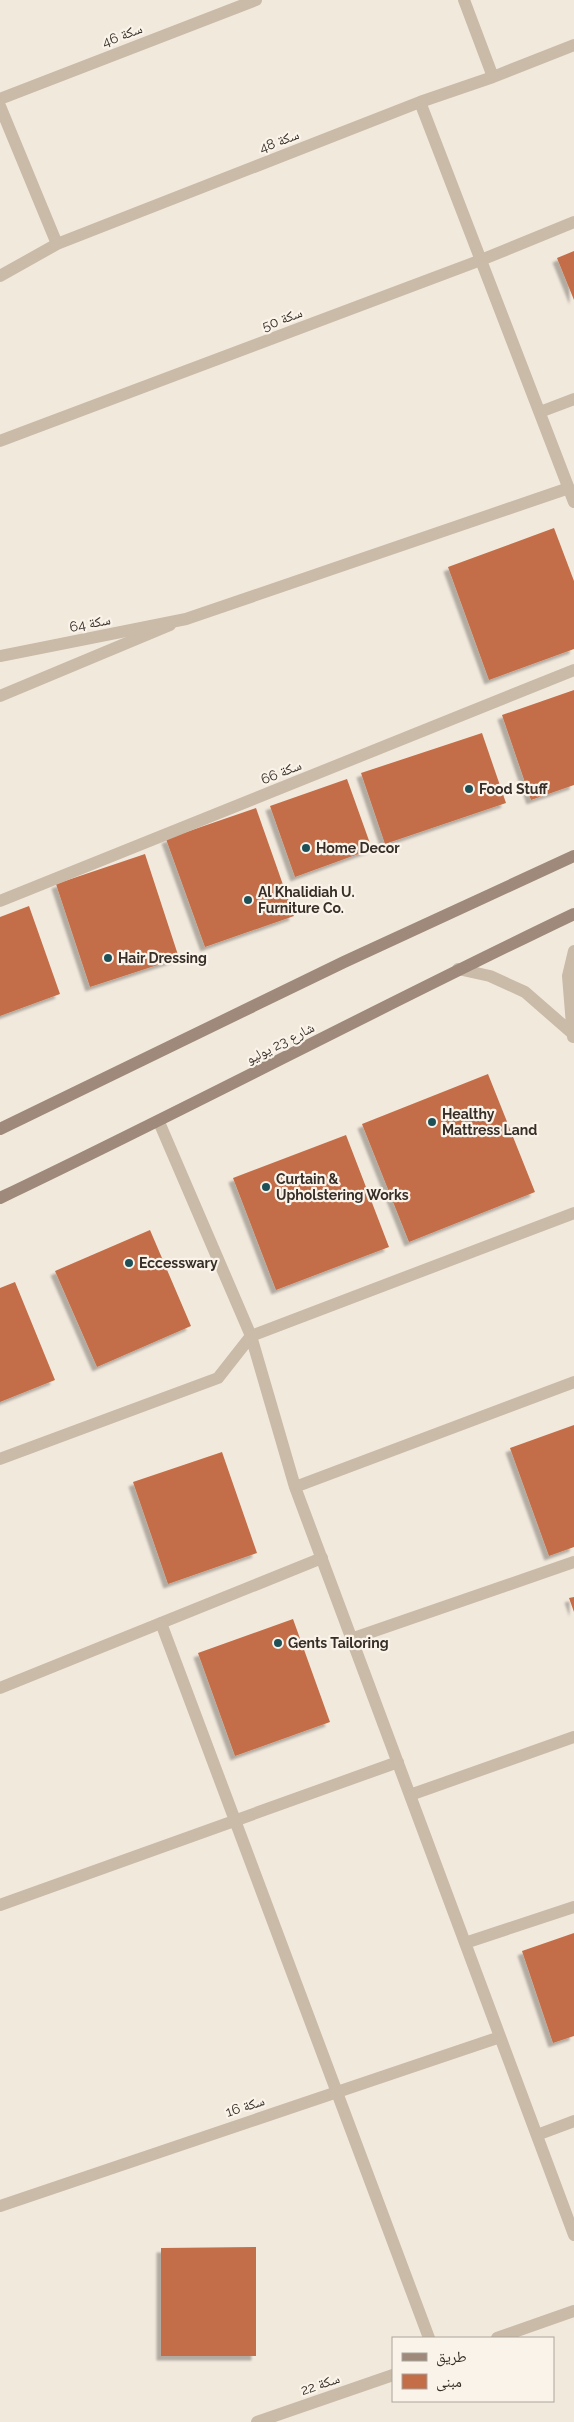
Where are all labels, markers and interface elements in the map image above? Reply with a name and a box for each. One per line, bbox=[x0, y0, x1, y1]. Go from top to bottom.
street label: سكة 46 bbox=[100, 20, 144, 50]
street label: سكة 48 bbox=[257, 126, 301, 156]
street label: سكة 50 bbox=[260, 304, 304, 334]
street label: سكة 64 bbox=[68, 611, 112, 635]
street label: سكة 66 bbox=[258, 757, 304, 787]
place label: Food Stuff bbox=[479, 781, 548, 797]
marker: Food Stuff bbox=[463, 783, 475, 795]
place label: Home Decor bbox=[316, 840, 400, 856]
marker: Home Decor bbox=[300, 842, 312, 854]
place label: Al Khalidiah U. Furniture Co. bbox=[258, 884, 355, 916]
marker: Al Khalidiah U. Furniture Co. bbox=[242, 894, 254, 906]
place label: Hair Dressing bbox=[118, 950, 207, 966]
marker: Hair Dressing bbox=[102, 952, 114, 964]
street label: شارع 23 يوليو bbox=[243, 1019, 318, 1069]
place label: Healthy Mattress Land bbox=[442, 1106, 537, 1138]
marker: Healthy Mattress Land bbox=[426, 1116, 438, 1128]
place label: Curtain & Upholstering Works bbox=[276, 1171, 409, 1203]
marker: Curtain & Upholstering Works bbox=[260, 1181, 272, 1193]
place label: Eccesswary bbox=[139, 1255, 218, 1271]
marker: Eccesswary bbox=[123, 1257, 135, 1269]
place label: Gents Tailoring bbox=[288, 1635, 389, 1651]
marker: Gents Tailoring bbox=[272, 1637, 284, 1649]
street label: سكة 16 bbox=[224, 2092, 266, 2120]
legend bbox=[392, 2337, 554, 2402]
text: طريق bbox=[436, 2348, 467, 2367]
street label: سكة 22 bbox=[298, 2370, 342, 2398]
text: مبنى bbox=[436, 2373, 462, 2392]

